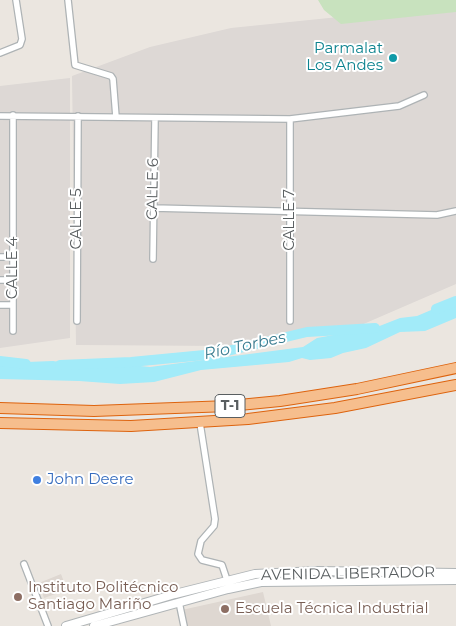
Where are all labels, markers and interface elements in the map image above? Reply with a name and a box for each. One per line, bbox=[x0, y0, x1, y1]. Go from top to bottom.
place label: Parmalat Los Andes bbox=[306, 40, 383, 75]
marker: Parmalat Los Andes bbox=[387, 52, 399, 64]
street label: CALLE 6 bbox=[143, 158, 163, 220]
street label: CALLE 5 bbox=[68, 188, 86, 250]
street label: CALLE 7 bbox=[281, 189, 299, 251]
street label: CALLE 4 bbox=[4, 237, 22, 299]
water label: Río Torbes bbox=[202, 328, 288, 364]
road number: T-1 bbox=[215, 394, 245, 418]
place label: John Deere bbox=[47, 471, 134, 489]
marker: John Deere bbox=[31, 474, 43, 486]
street label: AVENIDA LIBERTADOR bbox=[261, 563, 435, 585]
place label: Instituto Politécnico Santiago Mariño bbox=[28, 579, 178, 614]
marker: Instituto Politécnico Santiago Mariño bbox=[12, 591, 24, 603]
place label: Escuela Técnica Industrial bbox=[235, 600, 428, 618]
marker: Escuela Técnica Industrial bbox=[219, 603, 231, 615]

